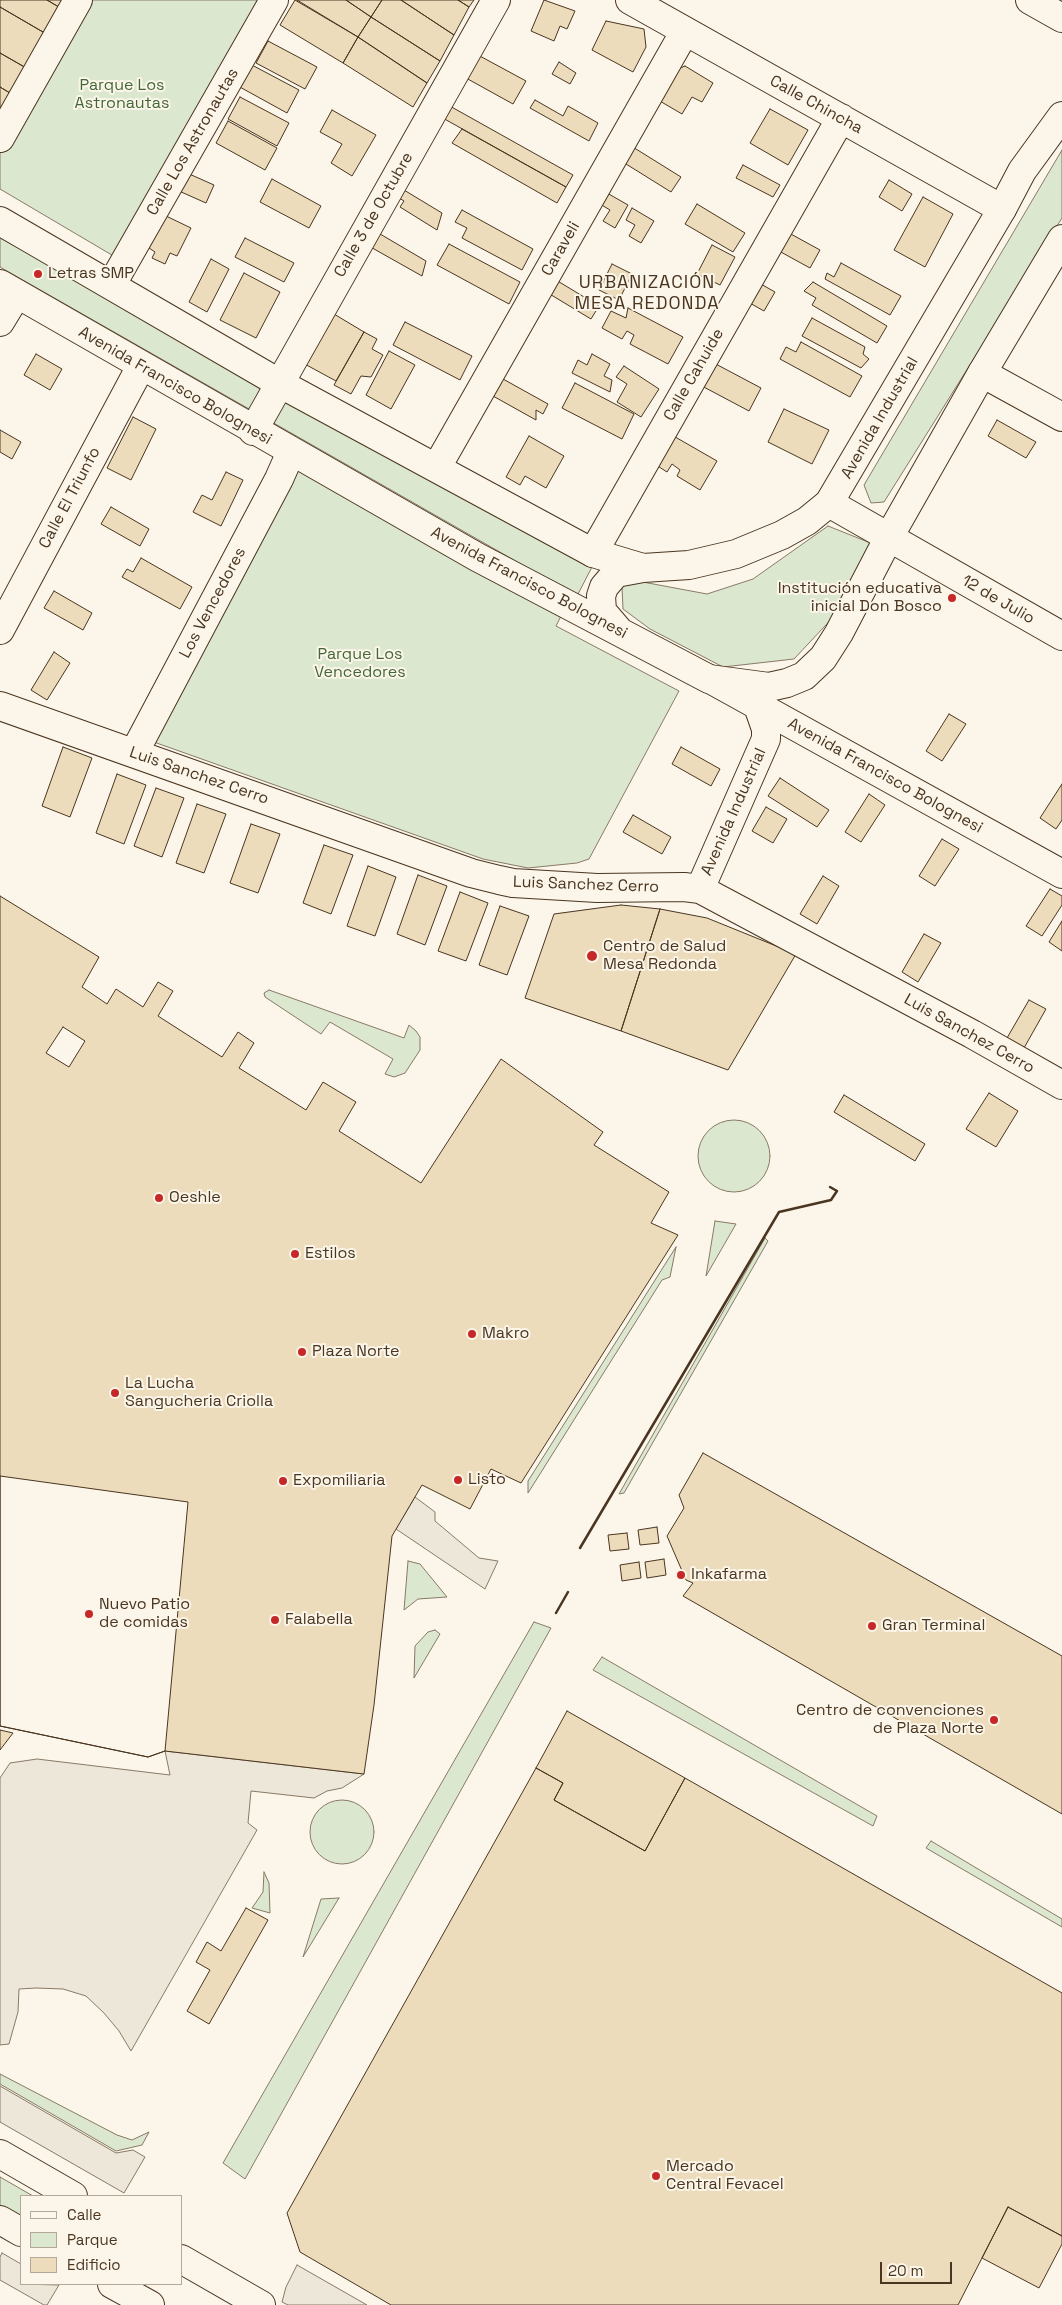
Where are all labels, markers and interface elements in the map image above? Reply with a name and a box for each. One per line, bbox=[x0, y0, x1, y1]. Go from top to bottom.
street label: Calle Los Astronautas bbox=[143, 65, 243, 219]
street label: Calle Chincha bbox=[766, 72, 866, 138]
park label: Parque Los Astronautas bbox=[75, 76, 169, 114]
street label: Calle 3 de Octubre bbox=[330, 149, 418, 281]
street label: Caraveli bbox=[538, 218, 584, 280]
place label: Letras SMP bbox=[48, 264, 134, 284]
marker: Letras SMP bbox=[32, 268, 44, 280]
district label: URBANIZACIÓN MESA REDONDA bbox=[573, 272, 721, 314]
street label: Avenida Francisco Bolognesi bbox=[75, 323, 275, 449]
street label: Calle Cahuide bbox=[660, 325, 728, 425]
street label: Avenida Industrial bbox=[837, 354, 923, 482]
street label: Calle El Triunfo bbox=[35, 444, 105, 552]
street label: Avenida Francisco Bolognesi bbox=[427, 523, 631, 643]
street label: Los Vencedores bbox=[176, 544, 250, 662]
street label: 12 de Julio bbox=[958, 571, 1038, 629]
place label: Institución educativa inicial Don Bosco bbox=[778, 579, 942, 617]
marker: Institución educativa inicial Don Bosco bbox=[946, 592, 958, 604]
park label: Parque Los Vencedores bbox=[314, 645, 406, 683]
street label: Avenida Francisco Bolognesi bbox=[784, 714, 986, 838]
street label: Luis Sanchez Cerro bbox=[127, 743, 271, 809]
street label: Avenida Industrial bbox=[697, 745, 771, 879]
street label: Luis Sanchez Cerro bbox=[513, 873, 659, 897]
place label: Centro de Salud Mesa Redonda bbox=[603, 937, 726, 975]
marker: Centro de Salud Mesa Redonda bbox=[585, 949, 599, 963]
street label: Luis Sanchez Cerro bbox=[900, 990, 1038, 1078]
place label: Oeshle bbox=[169, 1188, 221, 1208]
marker: Oeshle bbox=[153, 1192, 165, 1204]
place label: Estilos bbox=[305, 1244, 356, 1264]
marker: Estilos bbox=[289, 1248, 301, 1260]
place label: Makro bbox=[482, 1324, 529, 1344]
marker: Makro bbox=[466, 1328, 478, 1340]
place label: Plaza Norte bbox=[312, 1342, 399, 1362]
marker: Plaza Norte bbox=[296, 1346, 308, 1358]
place label: La Lucha Sangucheria Criolla bbox=[125, 1374, 273, 1412]
marker: La Lucha Sangucheria Criolla bbox=[109, 1387, 121, 1399]
place label: Listo bbox=[468, 1470, 506, 1490]
place label: Expomiliaria bbox=[293, 1471, 386, 1491]
marker: Listo bbox=[452, 1474, 464, 1486]
marker: Expomiliaria bbox=[277, 1475, 289, 1487]
place label: Inkafarma bbox=[691, 1565, 767, 1585]
marker: Inkafarma bbox=[675, 1569, 687, 1581]
place label: Nuevo Patio de comidas bbox=[99, 1595, 190, 1633]
marker: Nuevo Patio de comidas bbox=[83, 1608, 95, 1620]
place label: Falabella bbox=[285, 1610, 353, 1630]
marker: Falabella bbox=[269, 1614, 281, 1626]
place label: Gran Terminal bbox=[882, 1616, 985, 1636]
marker: Gran Terminal bbox=[866, 1620, 878, 1632]
place label: Centro de convenciones de Plaza Norte bbox=[796, 1701, 984, 1739]
marker: Centro de convenciones de Plaza Norte bbox=[988, 1714, 1000, 1726]
place label: Mercado Central Fevacel bbox=[666, 2157, 784, 2195]
marker: Mercado Central Fevacel bbox=[650, 2170, 662, 2182]
legend bbox=[20, 2195, 182, 2285]
text: Calle bbox=[67, 2205, 102, 2224]
text: Parque bbox=[67, 2230, 118, 2249]
scale bar bbox=[882, 2252, 954, 2284]
text: Edificio bbox=[67, 2255, 121, 2274]
text: 20 m bbox=[888, 2261, 923, 2280]

